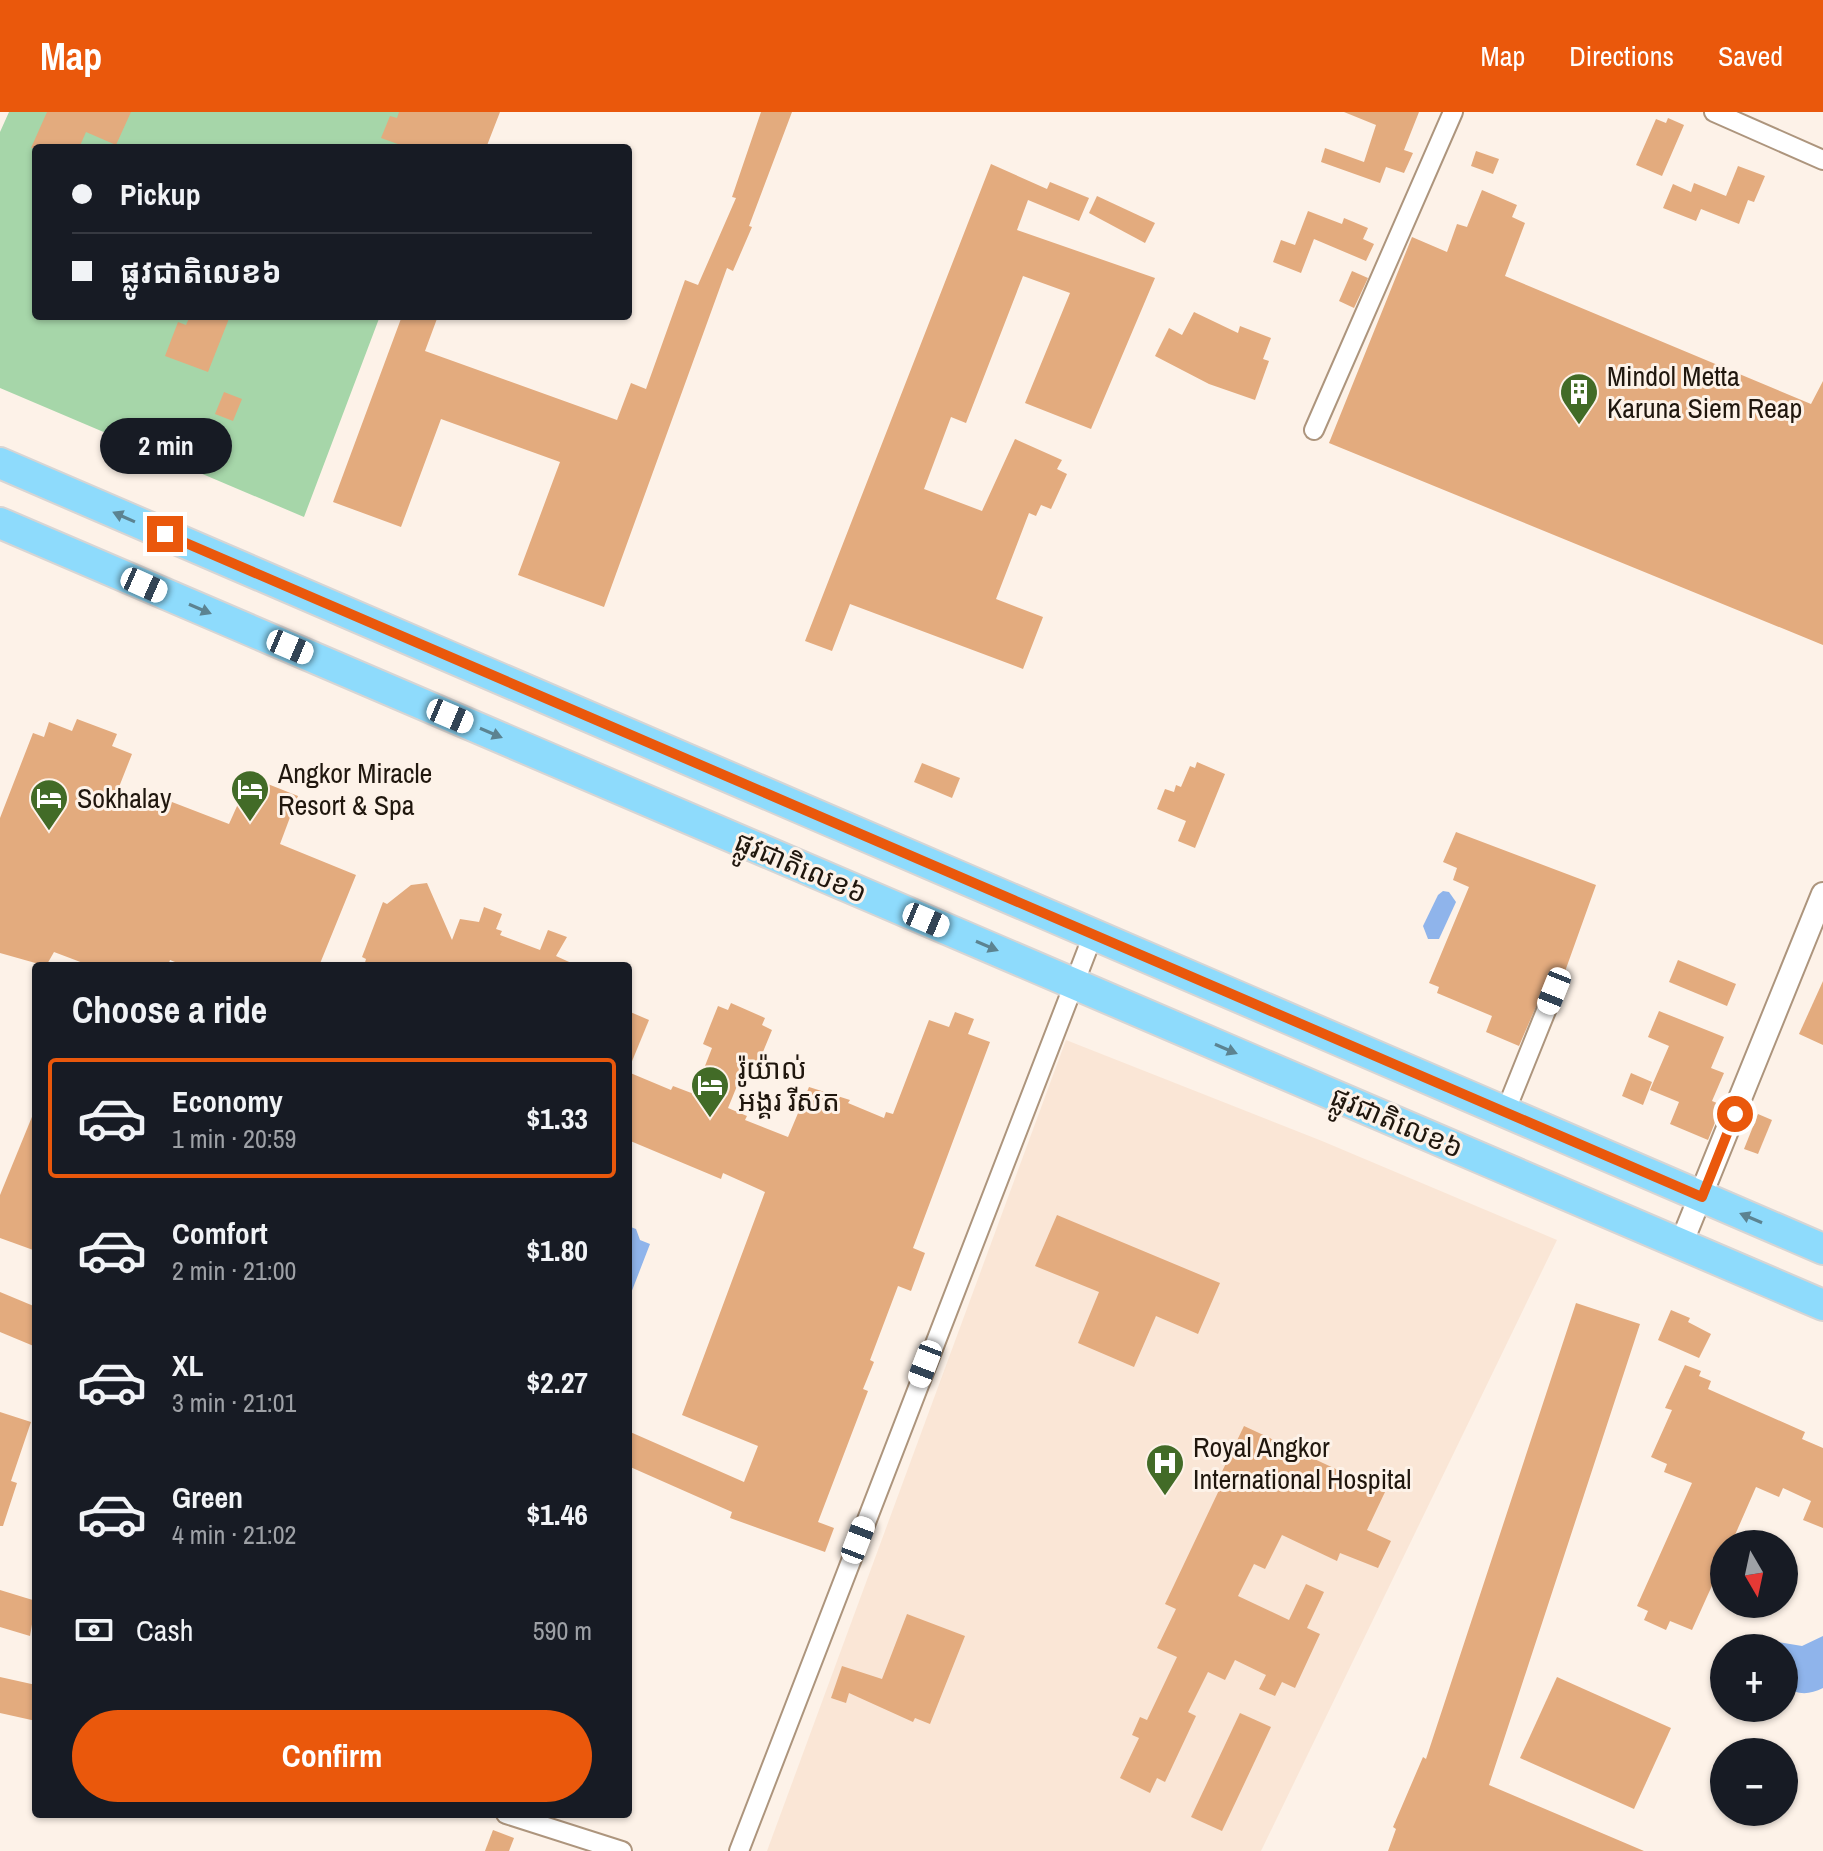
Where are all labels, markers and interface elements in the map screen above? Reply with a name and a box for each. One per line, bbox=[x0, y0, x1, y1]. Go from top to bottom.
text: Map bbox=[40, 31, 102, 82]
text: Map bbox=[1481, 37, 1525, 75]
text: Directions bbox=[1569, 37, 1674, 75]
text: Saved bbox=[1718, 37, 1783, 75]
text: Pickup bbox=[120, 174, 201, 214]
text: ផ្លូវជាតិលេខ៦ bbox=[120, 252, 282, 292]
place label: Mindol Metta Karuna Siem Reap bbox=[1607, 357, 1802, 427]
building icon: Mindol Metta Karuna Siem Reap bbox=[1558, 371, 1600, 426]
callout: 2 min bbox=[99, 418, 231, 474]
text: 2 min bbox=[138, 428, 194, 463]
one-way arrow bbox=[112, 510, 136, 523]
route end bbox=[147, 516, 183, 552]
car bbox=[117, 564, 171, 606]
one-way arrow bbox=[188, 603, 212, 616]
car bbox=[263, 627, 317, 667]
car bbox=[423, 696, 477, 736]
one-way arrow bbox=[479, 727, 503, 740]
place label: Angkor Miracle Resort & Spa bbox=[277, 754, 432, 824]
hotel icon: Angkor Miracle Resort & Spa bbox=[229, 768, 271, 823]
hotel icon: Sokhalay bbox=[28, 777, 70, 832]
place label: Sokhalay bbox=[77, 779, 172, 817]
street label: ផ្លូវជាតិលេខ៦ bbox=[727, 822, 873, 918]
car bbox=[899, 900, 953, 940]
one-way arrow bbox=[975, 940, 999, 953]
car bbox=[1534, 964, 1574, 1018]
text: Choose a ride bbox=[72, 986, 267, 1034]
one-way arrow bbox=[1214, 1042, 1238, 1055]
place label: រ៉ូយ៉ាល់ អង្គរ រីសត bbox=[737, 1050, 840, 1120]
hotel icon: រ៉ូយ៉ាល់ អង្គរ រីសត bbox=[689, 1064, 731, 1119]
street label: ផ្លូវជាតិលេខ៦ bbox=[1323, 1077, 1469, 1173]
text: Economy bbox=[172, 1081, 283, 1121]
icon: car bbox=[76, 1082, 148, 1154]
route start bbox=[1717, 1096, 1753, 1132]
text: $1.33 bbox=[526, 1098, 588, 1138]
text: 1 min · 20:59 bbox=[172, 1121, 296, 1156]
one-way arrow bbox=[1739, 1211, 1763, 1224]
text: Comfort bbox=[172, 1213, 268, 1253]
icon: car bbox=[76, 1214, 148, 1286]
text: $1.80 bbox=[526, 1230, 588, 1270]
text: 2 min · 21:00 bbox=[172, 1253, 296, 1288]
car bbox=[905, 1337, 945, 1391]
text: XL bbox=[172, 1345, 203, 1385]
icon: car bbox=[76, 1346, 148, 1418]
text: $2.27 bbox=[526, 1362, 588, 1402]
text: 3 min · 21:01 bbox=[172, 1385, 296, 1420]
place label: Royal Angkor International Hospital bbox=[1193, 1428, 1411, 1498]
hospital icon: Royal Angkor International Hospital bbox=[1144, 1442, 1186, 1497]
text: Green bbox=[172, 1477, 243, 1517]
icon: car bbox=[76, 1478, 148, 1550]
text: $1.46 bbox=[526, 1494, 588, 1534]
car bbox=[838, 1513, 878, 1567]
text: 4 min · 21:02 bbox=[172, 1517, 296, 1552]
north arrow bbox=[1710, 1530, 1798, 1618]
map controls bbox=[1710, 1530, 1798, 1826]
icon: cash bbox=[72, 1608, 116, 1652]
text: Cash bbox=[136, 1610, 193, 1650]
text: 590 m bbox=[533, 1613, 592, 1648]
button: + bbox=[1710, 1634, 1798, 1722]
button: Confirm bbox=[72, 1710, 592, 1802]
button: − bbox=[1710, 1738, 1798, 1826]

